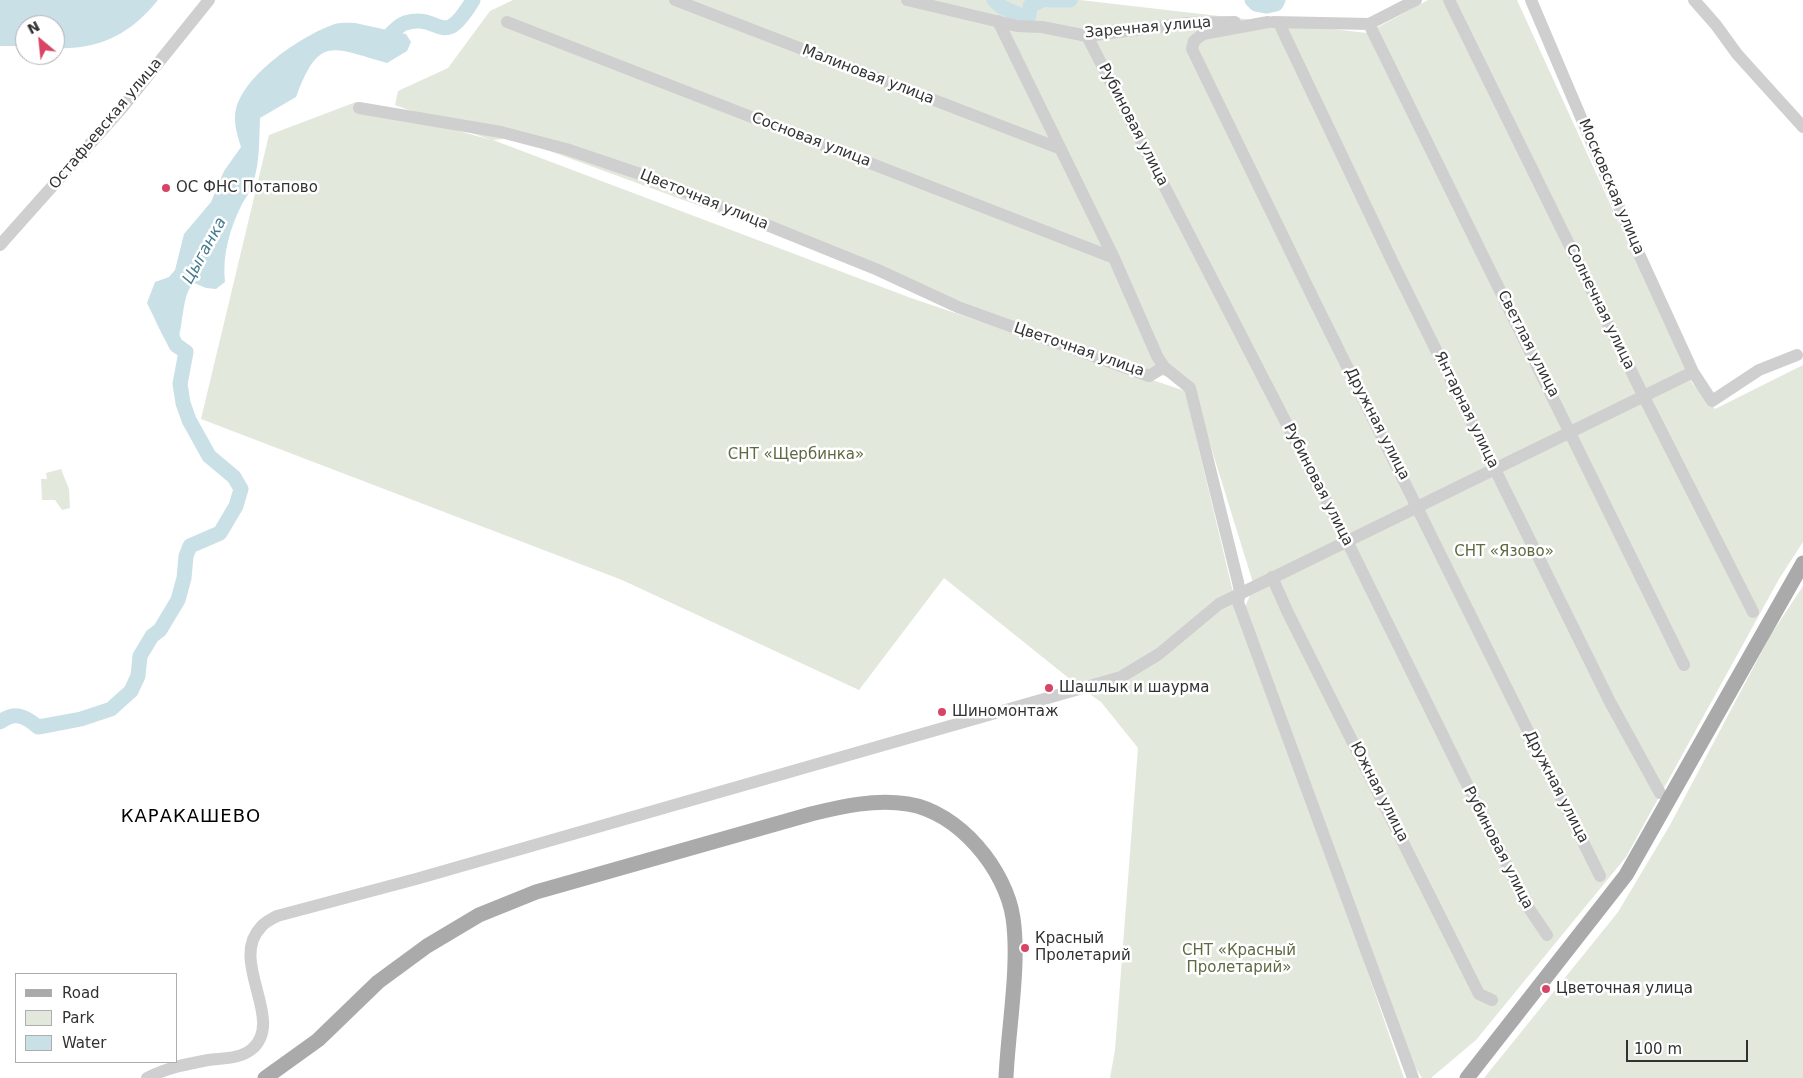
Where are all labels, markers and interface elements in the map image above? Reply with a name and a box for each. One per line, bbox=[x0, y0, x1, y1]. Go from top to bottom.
street label: Заречная улица bbox=[1084, 14, 1212, 42]
north arrow bbox=[15, 15, 65, 65]
text: N bbox=[24, 18, 42, 37]
street label: Малиновая улица bbox=[799, 42, 937, 108]
street label: Остафьевская улица bbox=[46, 55, 166, 193]
street label: Рубиновая улица bbox=[1094, 61, 1172, 189]
street label: Сосновая улица bbox=[749, 109, 873, 171]
street label: Московская улица bbox=[1574, 117, 1648, 257]
street label: Цветочная улица bbox=[637, 166, 771, 234]
place label: ОС ФНС Потапово bbox=[176, 179, 318, 197]
marker: ОС ФНС Потапово bbox=[160, 182, 172, 194]
water label: Цыганка bbox=[179, 214, 231, 288]
street label: Солнечная улица bbox=[1562, 241, 1638, 373]
street label: Светлая улица bbox=[1493, 288, 1563, 400]
street label: Цветочная улица bbox=[1011, 319, 1147, 381]
street label: Янтарная улица bbox=[1430, 348, 1502, 472]
street label: Дружная улица bbox=[1341, 365, 1413, 483]
street label: Рубиновая улица bbox=[1279, 421, 1357, 549]
park label: СНТ «Щербинка» bbox=[728, 446, 864, 464]
park label: СНТ «Язово» bbox=[1454, 543, 1554, 561]
place label: Шашлык и шаурма bbox=[1059, 679, 1210, 697]
marker: Шашлык и шаурма bbox=[1043, 682, 1055, 694]
place label: Шиномонтаж bbox=[952, 703, 1059, 721]
marker: Шиномонтаж bbox=[936, 706, 948, 718]
street label: Дружная улица bbox=[1520, 728, 1592, 846]
street label: Южная улица bbox=[1346, 739, 1412, 845]
street label: Рубиновая улица bbox=[1459, 784, 1537, 912]
district label: КАРАКАШЕВО bbox=[120, 806, 262, 828]
place label: Красный Пролетарий bbox=[1035, 930, 1131, 965]
marker: Красный Пролетарий bbox=[1019, 942, 1031, 954]
park label: СНТ «Красный Пролетарий» bbox=[1182, 942, 1296, 977]
legend bbox=[15, 973, 178, 1063]
place label: Цветочная улица bbox=[1556, 980, 1693, 998]
marker: Цветочная улица bbox=[1540, 983, 1552, 995]
text: Road bbox=[62, 984, 100, 1002]
text: Park bbox=[62, 1009, 94, 1027]
scale bar bbox=[1628, 1030, 1750, 1062]
text: Water bbox=[62, 1034, 106, 1052]
text: 100 m bbox=[1634, 1040, 1682, 1058]

